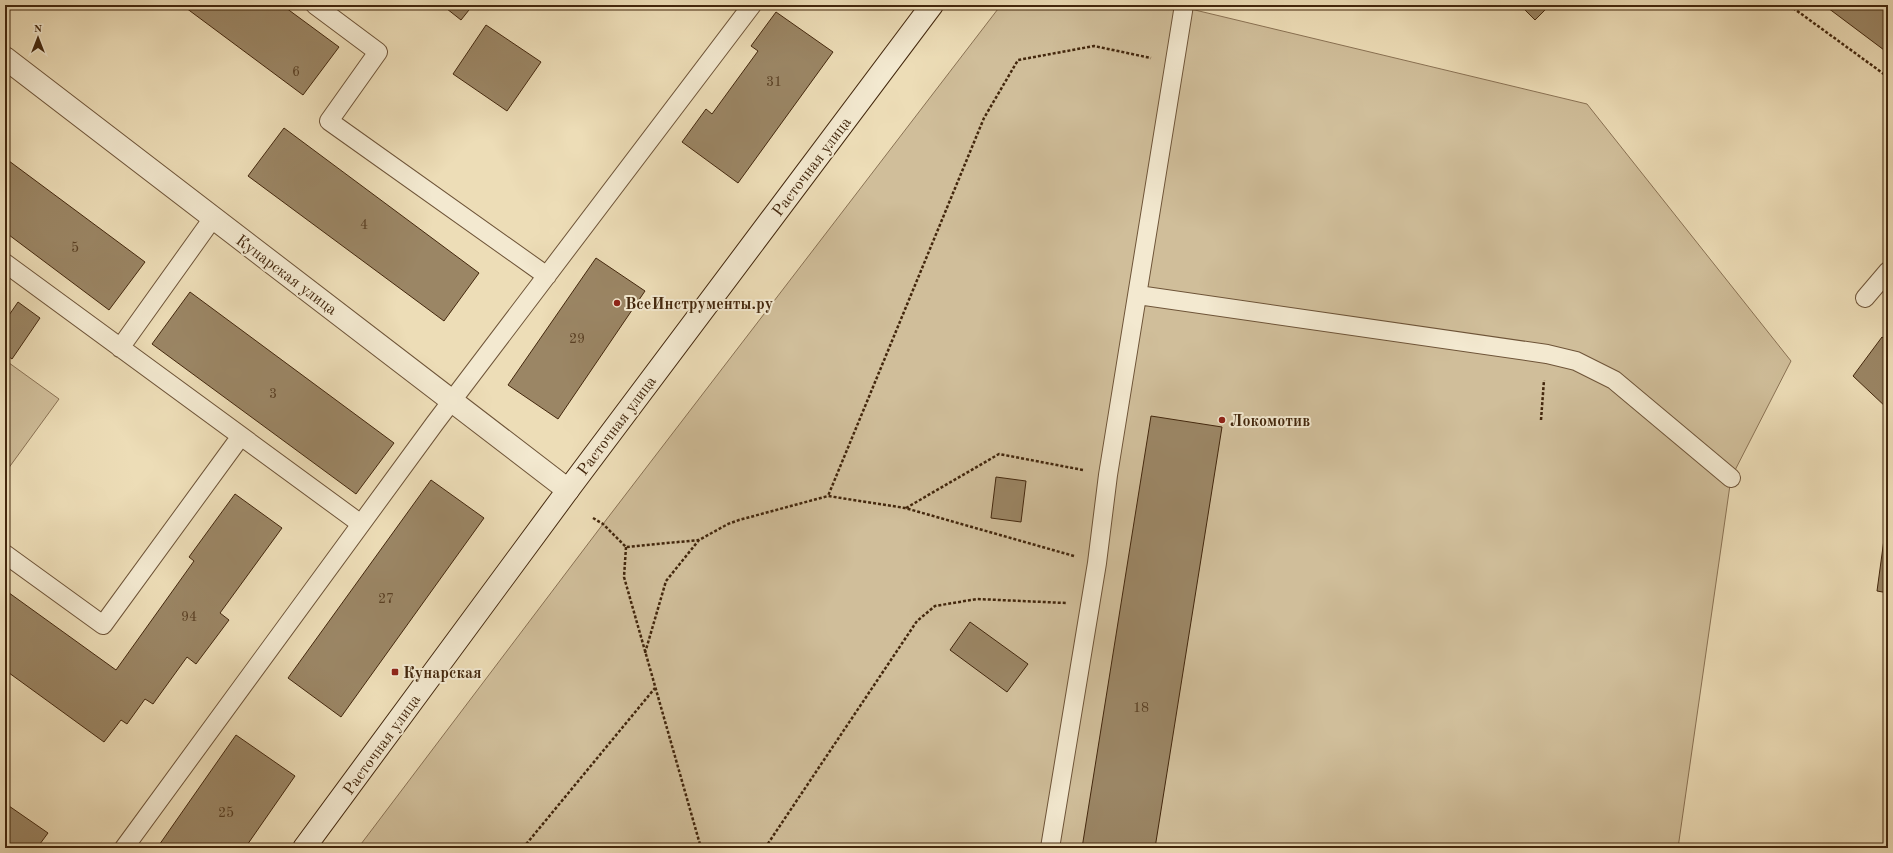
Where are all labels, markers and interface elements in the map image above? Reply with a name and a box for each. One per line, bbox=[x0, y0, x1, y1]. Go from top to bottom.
north arrow bbox=[18, 18, 58, 58]
text: N bbox=[34, 24, 43, 35]
house number: 6 bbox=[292, 65, 300, 79]
house number: 31 bbox=[766, 75, 782, 89]
street label: Расточная улица bbox=[770, 115, 855, 220]
house number: 4 bbox=[360, 218, 368, 232]
street label: Кунарская улица bbox=[232, 233, 339, 319]
house number: 5 bbox=[71, 241, 79, 255]
place label: ВсеИнструменты.ру bbox=[625, 297, 773, 313]
marker: ВсеИнструменты.ру bbox=[612, 298, 622, 308]
house number: 29 bbox=[569, 332, 585, 346]
street label: Расточная улица bbox=[575, 374, 660, 479]
house number: 3 bbox=[269, 387, 277, 401]
place label: Локомотив bbox=[1230, 414, 1310, 430]
marker: Локомотив bbox=[1217, 415, 1227, 425]
house number: 27 bbox=[378, 592, 394, 606]
house number: 94 bbox=[181, 610, 197, 624]
place label: Кунарская bbox=[403, 666, 482, 682]
marker: Кунарская bbox=[390, 667, 400, 677]
street label: Расточная улица bbox=[341, 692, 424, 798]
house number: 18 bbox=[1133, 701, 1149, 715]
house number: 25 bbox=[218, 806, 234, 820]

